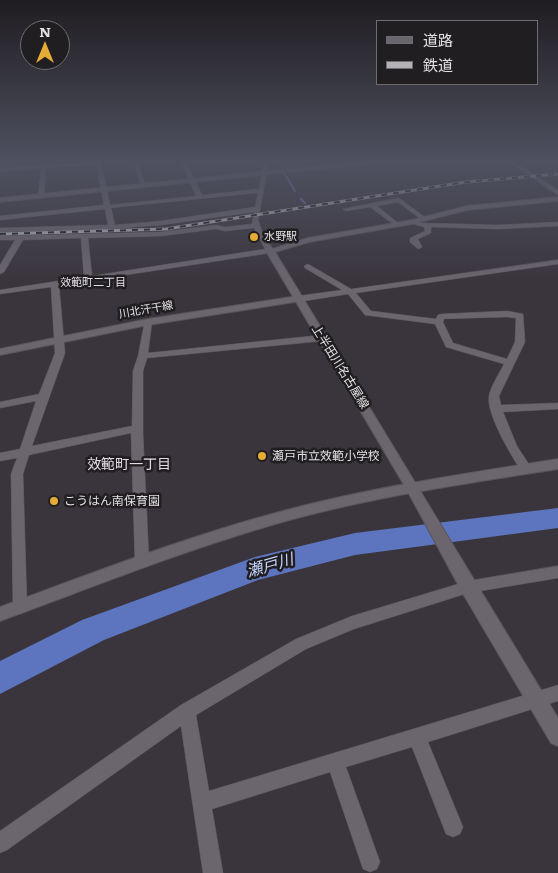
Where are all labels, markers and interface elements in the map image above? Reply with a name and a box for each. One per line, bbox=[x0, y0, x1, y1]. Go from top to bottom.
north arrow bbox=[20, 20, 70, 70]
legend bbox=[376, 20, 538, 85]
text: N bbox=[39, 21, 51, 41]
text: 道路 bbox=[423, 28, 453, 51]
text: 鉄道 bbox=[423, 53, 453, 76]
place label: 水野駅 bbox=[264, 230, 297, 244]
marker: 水野駅 bbox=[248, 231, 260, 243]
district label: 效範町二丁目 bbox=[60, 276, 126, 290]
street label: 川北汗干線 bbox=[118, 299, 174, 321]
street label: 上半田川名古屋線 bbox=[308, 322, 372, 412]
place label: 瀬戸市立效範小学校 bbox=[272, 449, 380, 463]
marker: 瀬戸市立效範小学校 bbox=[256, 450, 268, 462]
district label: 效範町一丁目 bbox=[87, 457, 171, 473]
place label: こうはん南保育園 bbox=[64, 494, 160, 508]
marker: こうはん南保育園 bbox=[48, 495, 60, 507]
water label: 瀬戸川 bbox=[244, 550, 296, 582]

